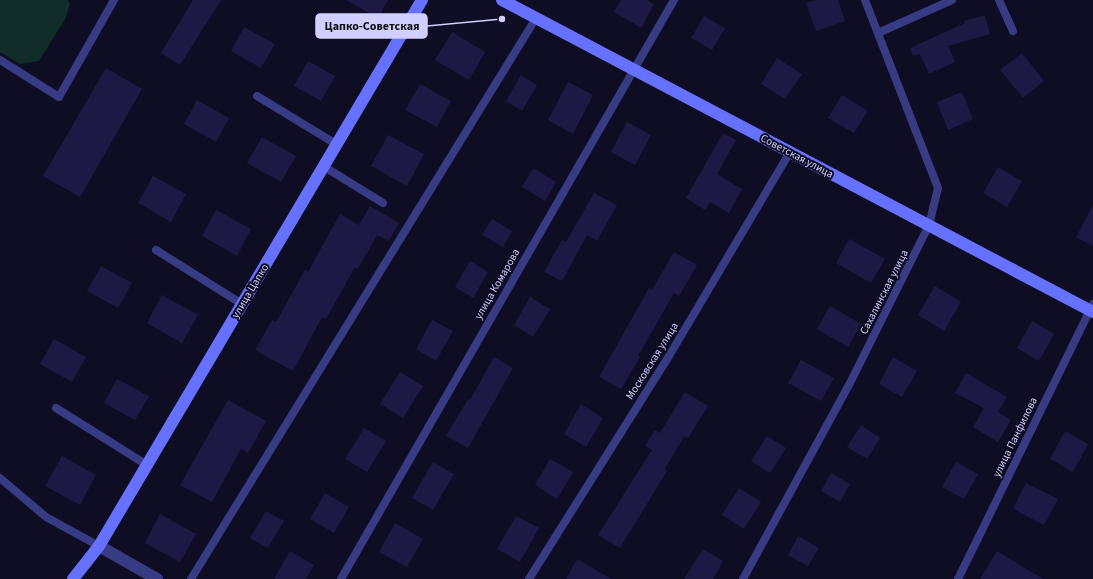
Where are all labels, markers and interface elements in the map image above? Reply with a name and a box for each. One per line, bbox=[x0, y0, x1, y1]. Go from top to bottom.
callout: Цапко-Советская bbox=[316, 14, 427, 38]
text: Цапко-Советская bbox=[324, 18, 420, 35]
street label: Советская улица bbox=[758, 130, 836, 182]
street label: улица Комарова bbox=[471, 246, 523, 322]
street label: Сахалинская улица bbox=[856, 247, 912, 337]
street label: улица Цапко bbox=[228, 261, 272, 321]
street label: Московская улица bbox=[622, 320, 682, 402]
street label: улица Панфилова bbox=[989, 395, 1041, 479]

